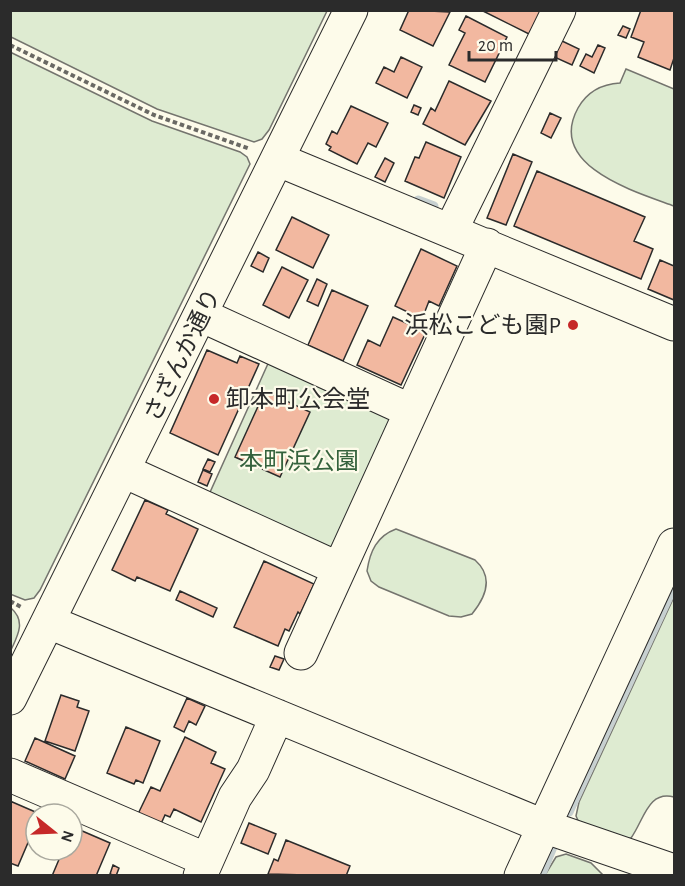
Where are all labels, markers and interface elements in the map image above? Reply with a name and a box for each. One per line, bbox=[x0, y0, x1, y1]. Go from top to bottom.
scale bar bbox=[469, 24, 556, 62]
text: 20 m bbox=[478, 37, 513, 55]
street label: さざんか通り bbox=[139, 285, 225, 425]
place label: 浜松こども園P bbox=[405, 312, 561, 338]
marker: 浜松こども園P bbox=[566, 318, 580, 332]
place label: 卸本町公会堂 bbox=[226, 386, 370, 412]
marker: 卸本町公会堂 bbox=[207, 392, 221, 406]
park label: 本町浜公園 bbox=[239, 448, 359, 474]
north arrow bbox=[24, 802, 84, 862]
text: N bbox=[58, 829, 77, 844]

